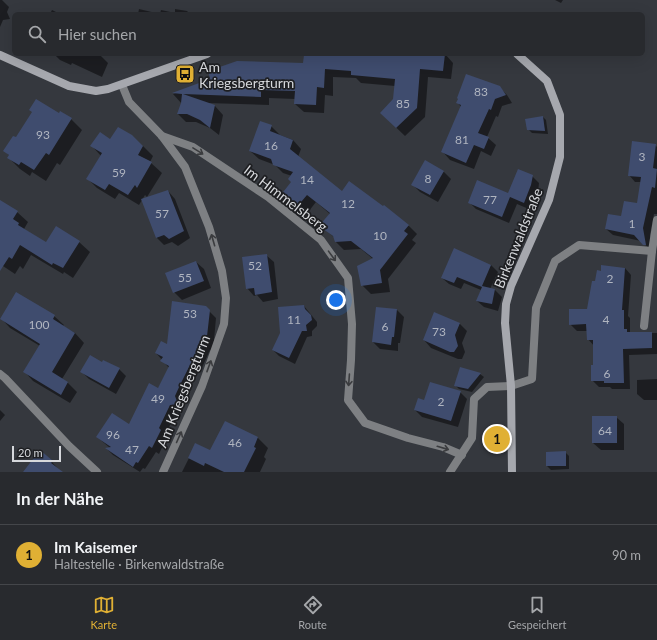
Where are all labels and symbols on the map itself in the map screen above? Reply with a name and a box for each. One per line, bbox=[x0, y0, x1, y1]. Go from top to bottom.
place label: Am Kriegsbergturm bbox=[199, 58, 294, 91]
bus stop icon: Am Kriegsbergturm bbox=[174, 63, 196, 85]
house number: 83 bbox=[474, 84, 488, 99]
house number: 85 bbox=[396, 96, 410, 111]
house number: 93 bbox=[36, 127, 50, 142]
house number: 81 bbox=[455, 132, 469, 147]
house number: 16 bbox=[264, 138, 278, 153]
one-way arrow bbox=[192, 146, 203, 155]
house number: 3 bbox=[639, 149, 646, 164]
street label: Im Himmelsberg bbox=[241, 161, 331, 235]
house number: 59 bbox=[112, 165, 126, 180]
house number: 8 bbox=[425, 171, 432, 186]
house number: 14 bbox=[300, 172, 314, 187]
street label: Birkenwaldstraße bbox=[490, 185, 546, 291]
house number: 77 bbox=[483, 192, 497, 207]
house number: 12 bbox=[341, 196, 355, 211]
house number: 57 bbox=[155, 206, 169, 221]
house number: 1 bbox=[629, 216, 636, 231]
house number: 10 bbox=[373, 228, 387, 243]
one-way arrow bbox=[209, 234, 216, 247]
one-way arrow bbox=[328, 250, 336, 261]
house number: 52 bbox=[248, 258, 262, 273]
house number: 55 bbox=[178, 270, 192, 285]
house number: 2 bbox=[607, 271, 614, 286]
your location bbox=[326, 290, 346, 310]
house number: 53 bbox=[183, 306, 197, 321]
house number: 11 bbox=[287, 312, 301, 327]
house number: 4 bbox=[603, 312, 610, 327]
house number: 100 bbox=[29, 317, 49, 332]
house number: 6 bbox=[382, 319, 389, 334]
house number: 73 bbox=[432, 324, 446, 339]
street label: Am Kriegsbergturm bbox=[153, 332, 213, 450]
one-way arrow bbox=[206, 359, 213, 372]
house number: 6 bbox=[604, 366, 611, 381]
one-way arrow bbox=[346, 373, 353, 386]
house number: 49 bbox=[151, 391, 165, 406]
house number: 2 bbox=[438, 394, 445, 409]
house number: 64 bbox=[598, 423, 612, 438]
pin: 1 bbox=[484, 424, 510, 454]
house number: 96 bbox=[106, 427, 120, 442]
one-way arrow bbox=[176, 431, 183, 443]
house number: 46 bbox=[228, 435, 242, 450]
house number: 47 bbox=[125, 442, 139, 457]
scale bar bbox=[12, 444, 61, 463]
one-way arrow bbox=[436, 445, 449, 452]

